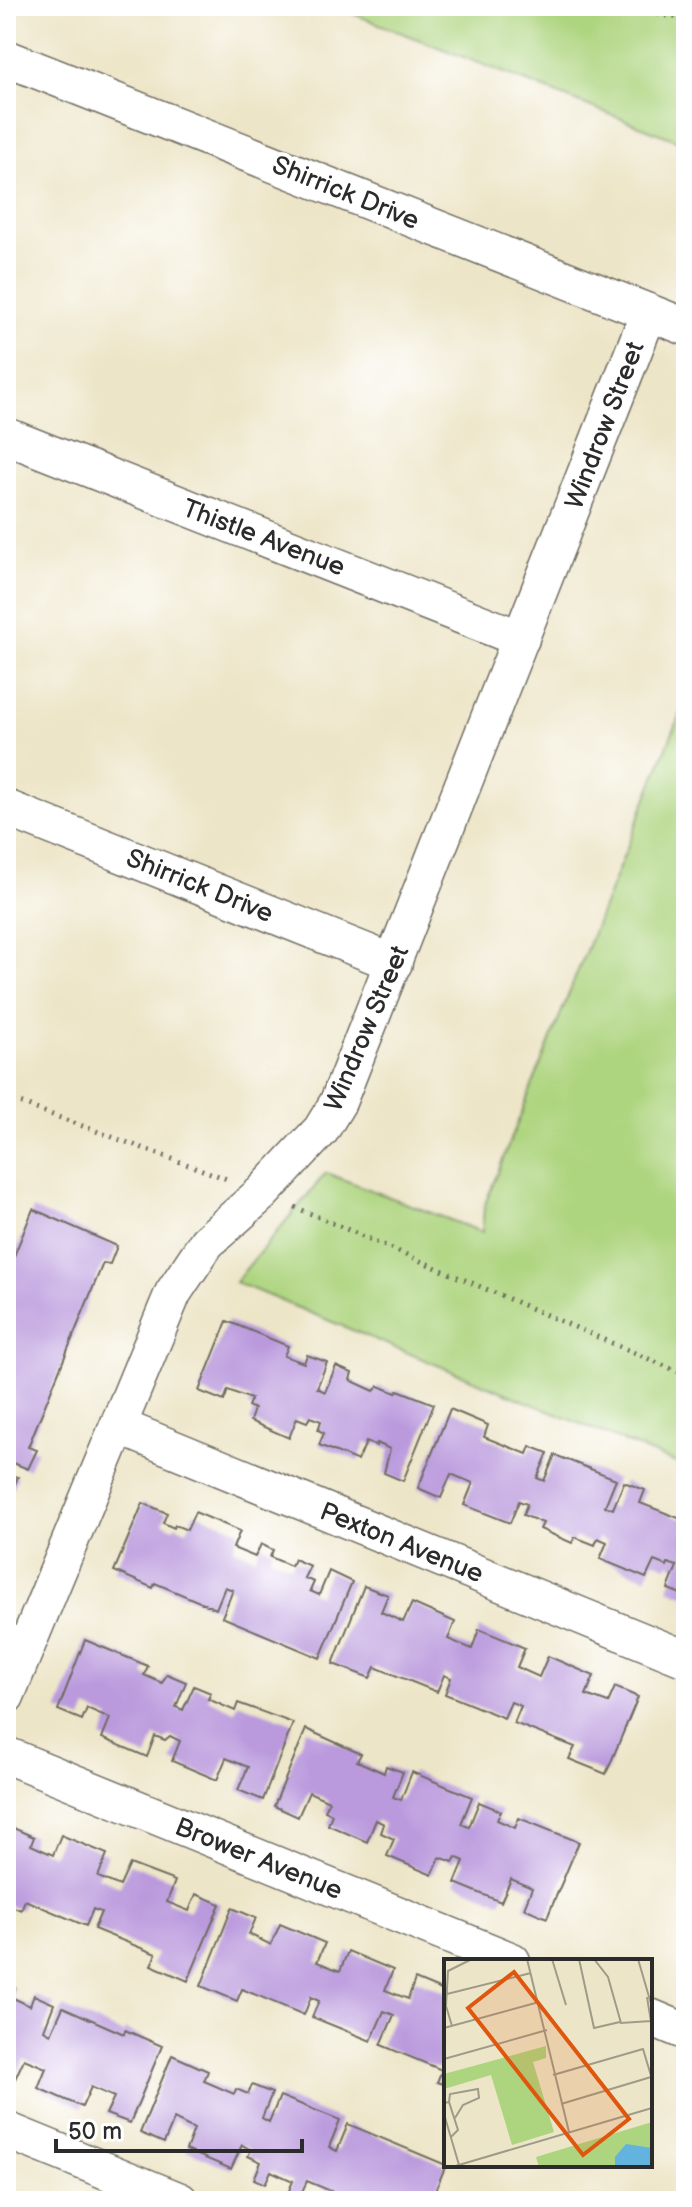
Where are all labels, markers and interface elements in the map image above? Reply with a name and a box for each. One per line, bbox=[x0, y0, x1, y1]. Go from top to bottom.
street label: Shirrick Drive bbox=[267, 150, 423, 237]
street label: Windrow Street bbox=[559, 337, 652, 514]
street label: Thistle Avenue bbox=[178, 493, 349, 584]
street label: Shirrick Drive bbox=[121, 843, 277, 930]
street label: Windrow Street bbox=[319, 941, 416, 1116]
street label: Pexton Avenue bbox=[315, 1497, 488, 1590]
street label: Brower Avenue bbox=[170, 1812, 347, 1907]
inset map bbox=[444, 1959, 652, 2167]
scale bar bbox=[56, 2103, 302, 2153]
text: 50 m bbox=[68, 2117, 122, 2146]

